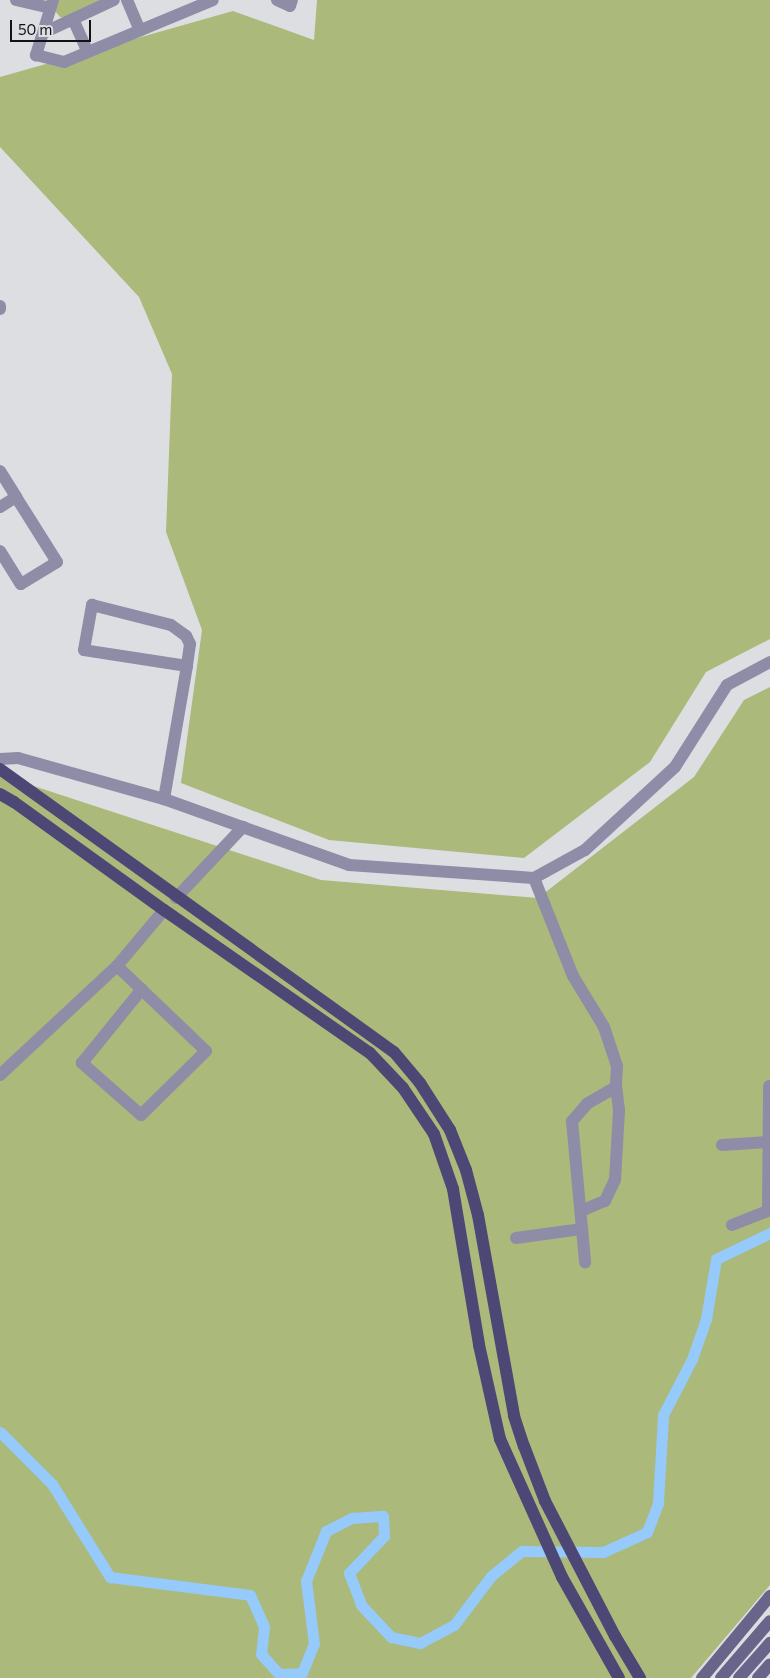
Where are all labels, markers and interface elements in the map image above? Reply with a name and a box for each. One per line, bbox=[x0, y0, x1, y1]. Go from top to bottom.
scale bar bbox=[12, 10, 94, 42]
text: 50 m bbox=[18, 20, 52, 38]

